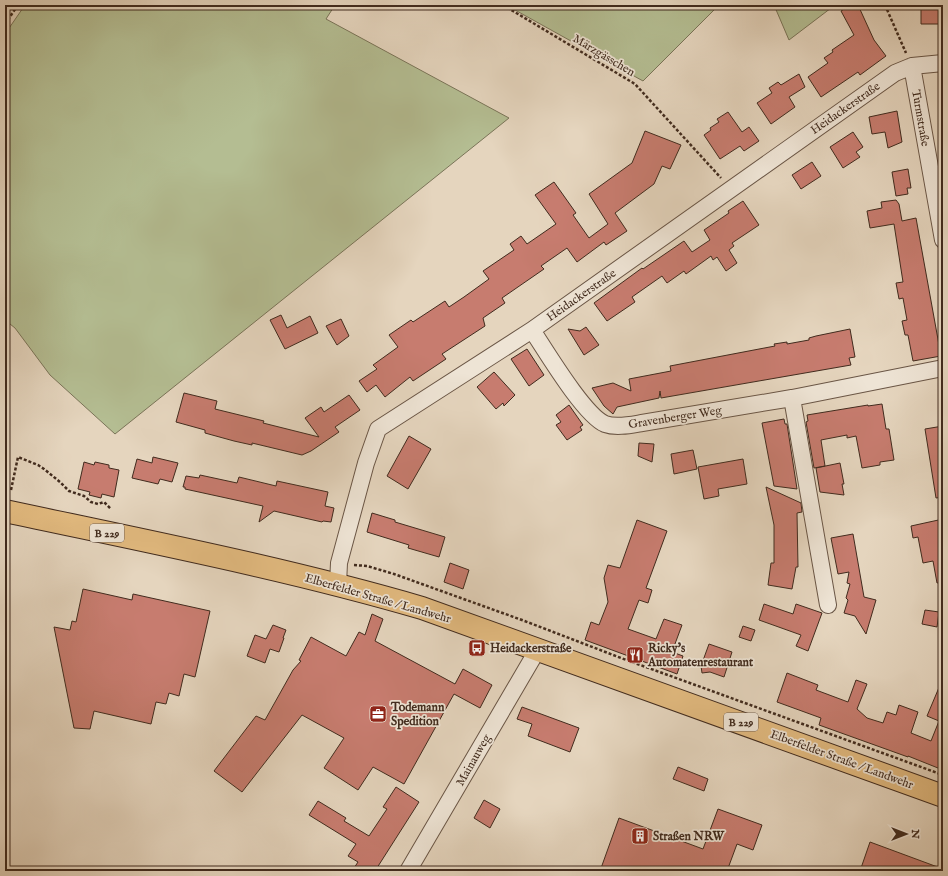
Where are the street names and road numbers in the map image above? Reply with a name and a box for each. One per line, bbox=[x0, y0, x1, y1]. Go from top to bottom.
street label: Märzgässchen bbox=[570, 31, 638, 80]
street label: Heidackerstraße bbox=[808, 79, 883, 138]
street label: Turmstraße bbox=[908, 89, 933, 148]
street label: Heidackerstraße bbox=[544, 266, 619, 325]
street label: Gravenberger Weg bbox=[627, 403, 723, 432]
road number: B 229 bbox=[90, 524, 124, 542]
street label: Elberfelder Straße / Landwehr bbox=[303, 570, 453, 627]
road number: B 229 bbox=[724, 713, 758, 731]
street label: Elberfelder Straße / Landwehr bbox=[768, 727, 916, 793]
street label: Mainauweg bbox=[453, 731, 495, 789]

